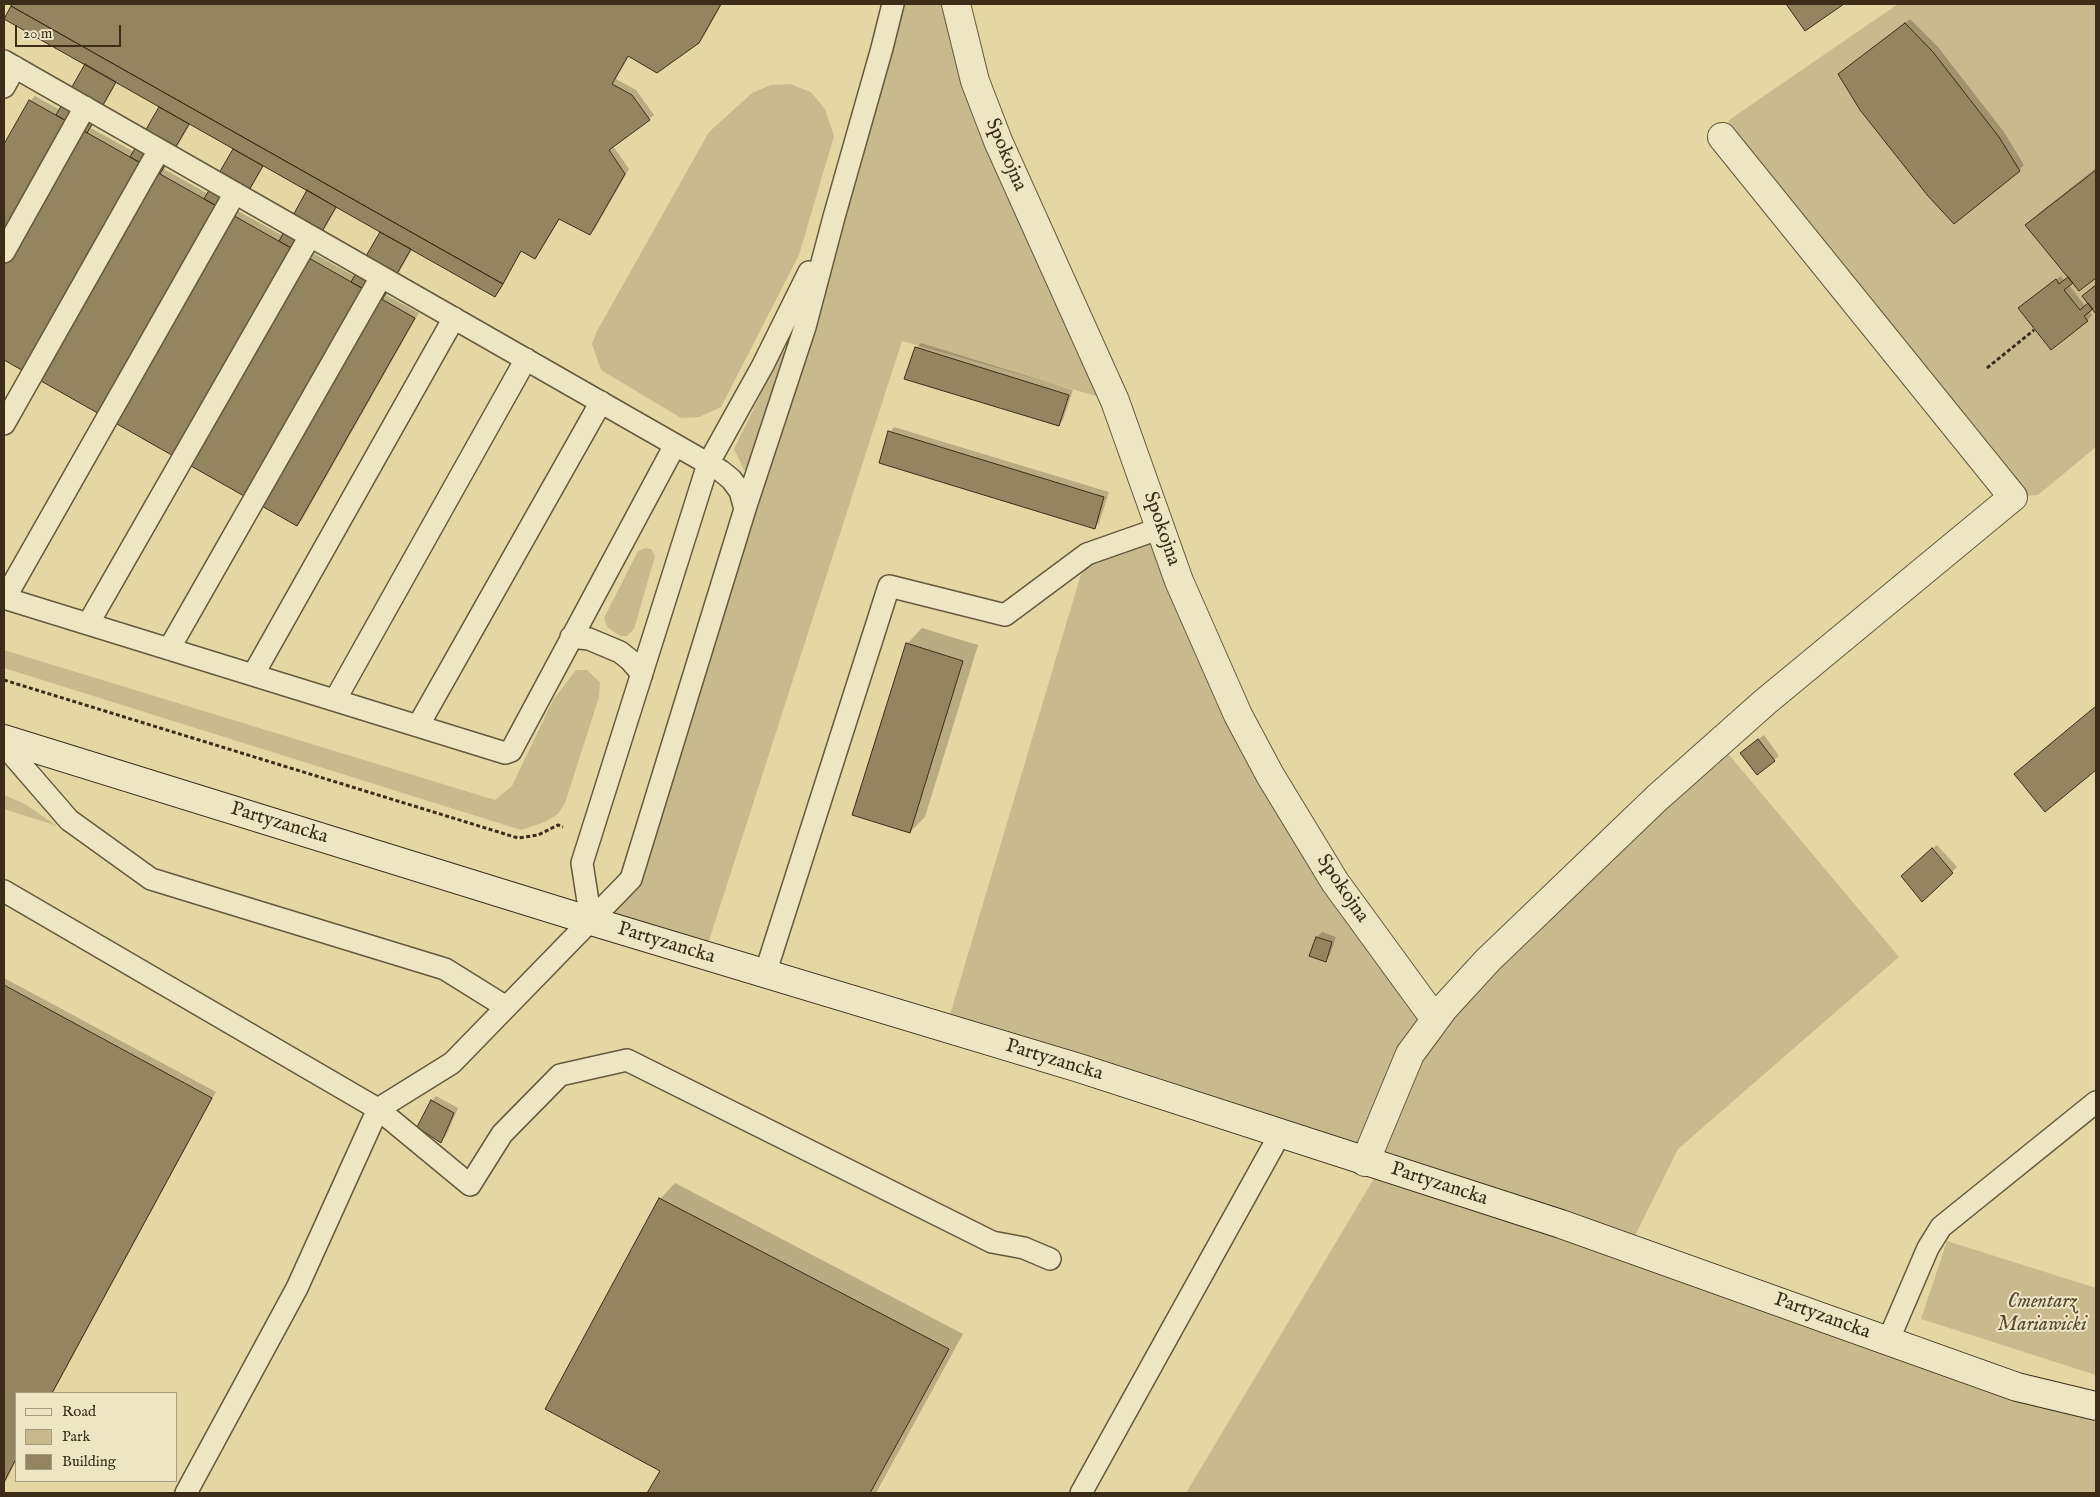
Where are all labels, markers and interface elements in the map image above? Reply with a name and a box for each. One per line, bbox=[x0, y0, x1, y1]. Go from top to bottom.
scale bar bbox=[18, 15, 124, 47]
text: 20 m bbox=[23, 24, 52, 43]
street label: Spokojna bbox=[979, 115, 1031, 195]
street label: Spokojna bbox=[1137, 489, 1185, 569]
street label: Partyzancka bbox=[227, 798, 331, 850]
street label: Spokojna bbox=[1311, 850, 1373, 928]
street label: Partyzancka bbox=[614, 918, 718, 970]
street label: Partyzancka bbox=[1002, 1035, 1106, 1087]
street label: Partyzancka bbox=[1387, 1158, 1491, 1212]
street label: Partyzancka bbox=[1771, 1289, 1873, 1345]
park label: Cmentarz Mariawicki bbox=[1997, 1291, 2087, 1338]
legend bbox=[15, 1392, 178, 1482]
text: Road bbox=[62, 1402, 96, 1421]
text: Park bbox=[62, 1427, 91, 1446]
text: Building bbox=[62, 1452, 116, 1471]

